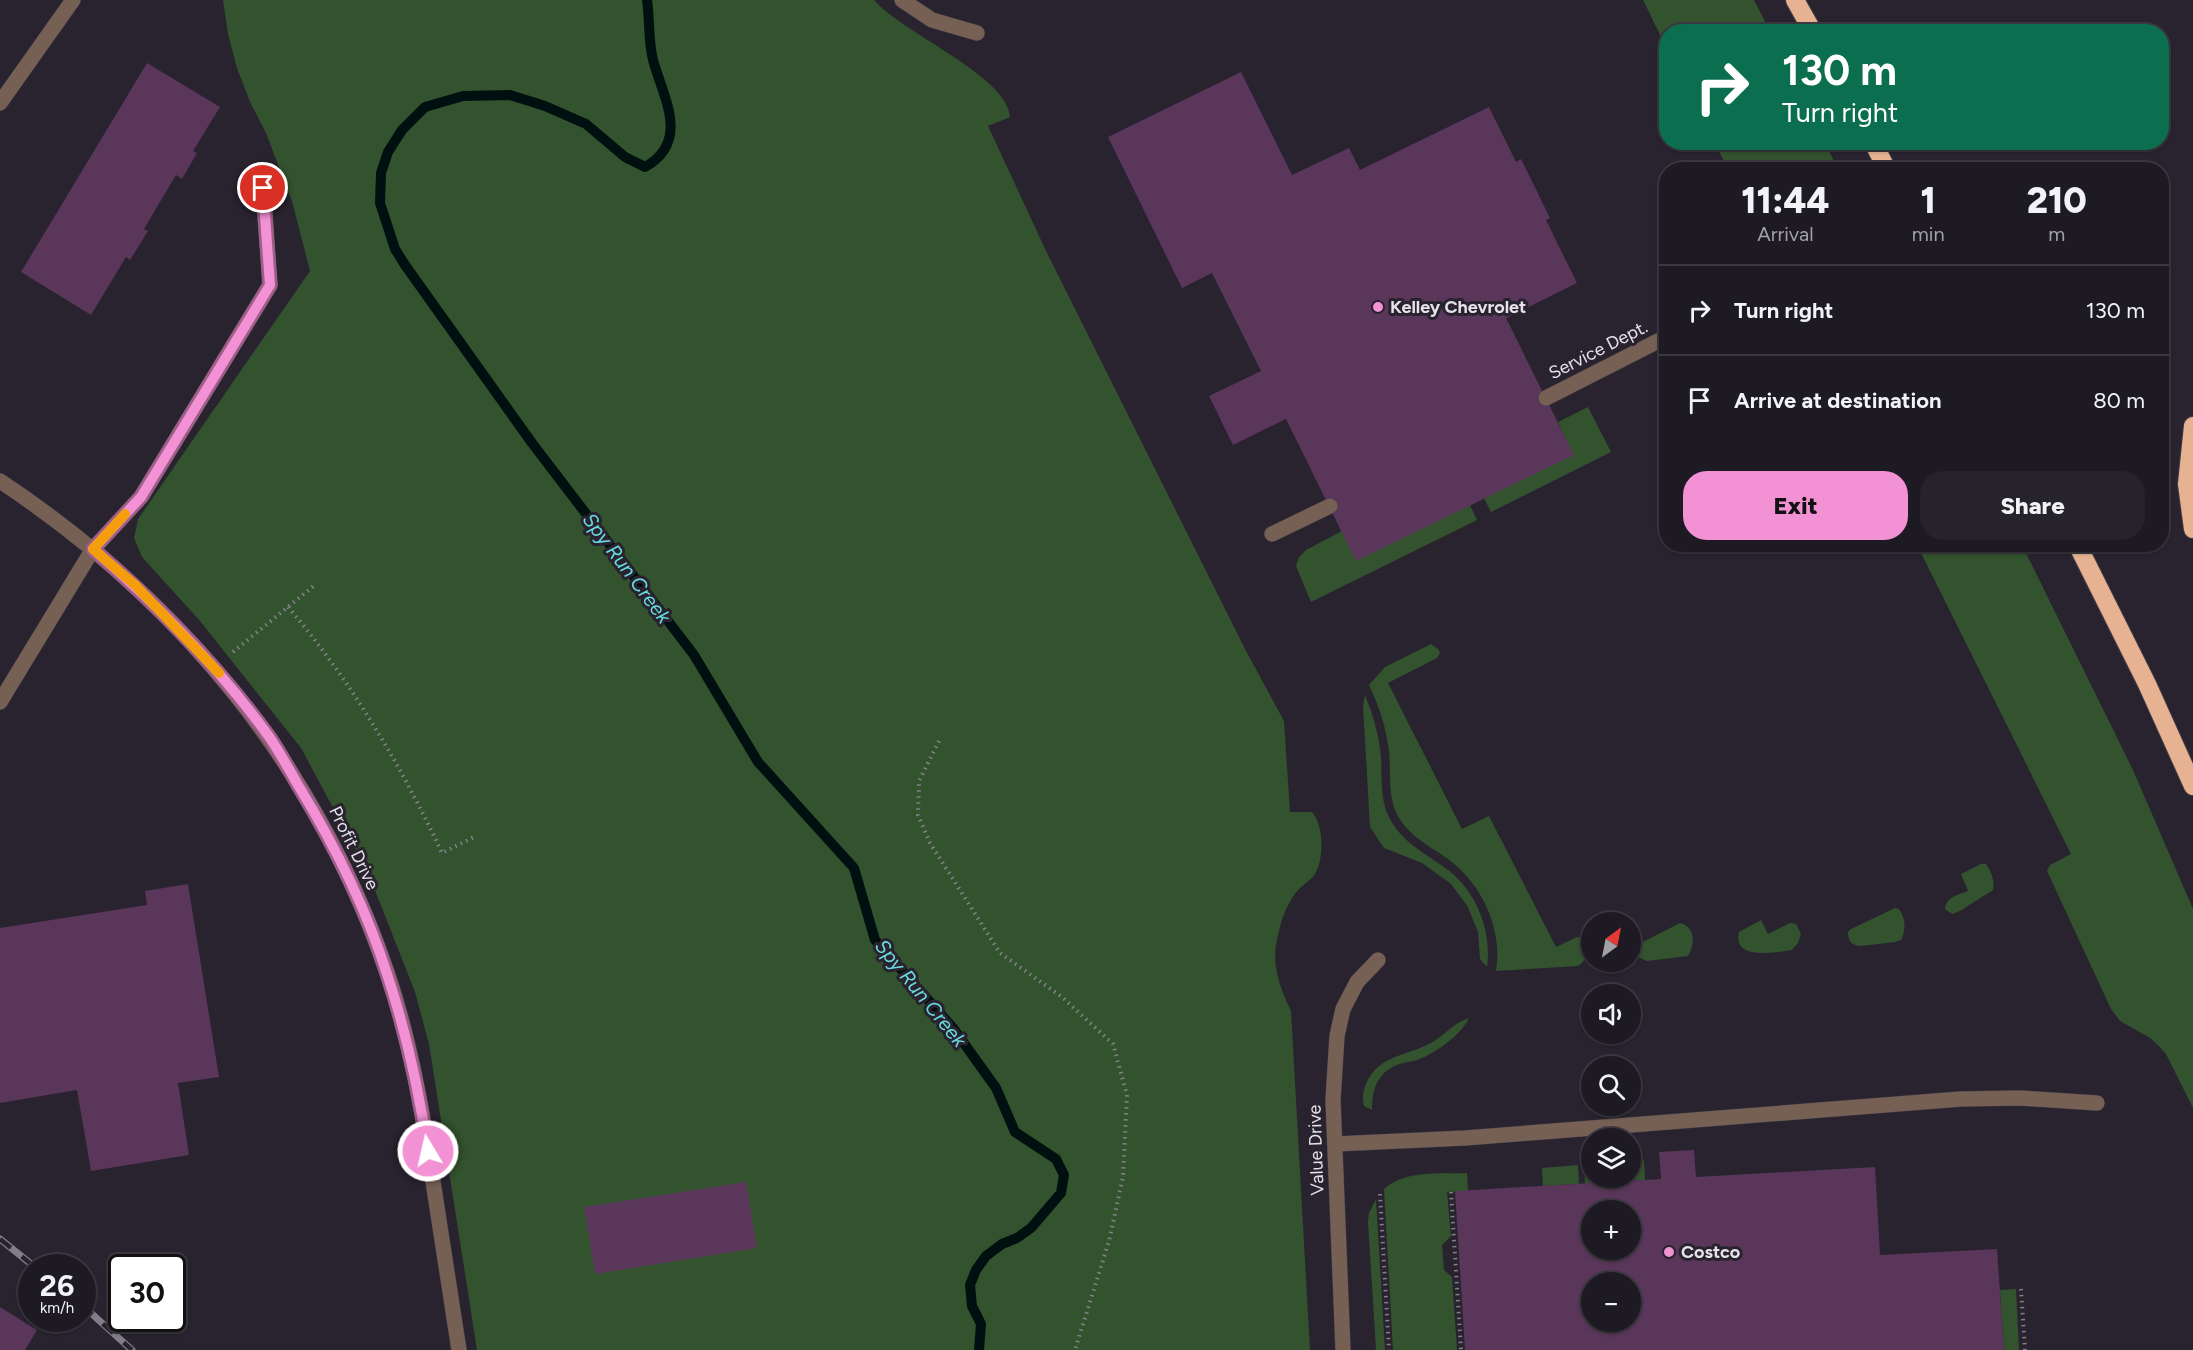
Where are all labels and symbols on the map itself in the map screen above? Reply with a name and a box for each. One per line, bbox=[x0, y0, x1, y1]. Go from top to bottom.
pin bbox=[237, 162, 288, 213]
place label: Kelley Chevrolet bbox=[1390, 296, 1526, 318]
marker: Kelley Chevrolet bbox=[1371, 300, 1385, 314]
street label: Service Dept. bbox=[1545, 316, 1651, 384]
water label: Spy Run Creek bbox=[578, 508, 677, 629]
street label: Profit Drive bbox=[324, 802, 384, 894]
north arrow bbox=[1581, 912, 1641, 972]
water label: Spy Run Creek bbox=[870, 934, 973, 1053]
street label: Value Drive bbox=[1303, 1104, 1329, 1196]
position arrow bbox=[396, 1119, 460, 1183]
place label: Costco bbox=[1681, 1241, 1740, 1263]
marker: Costco bbox=[1662, 1245, 1676, 1259]
speed limit sign: 30 bbox=[108, 1254, 186, 1332]

